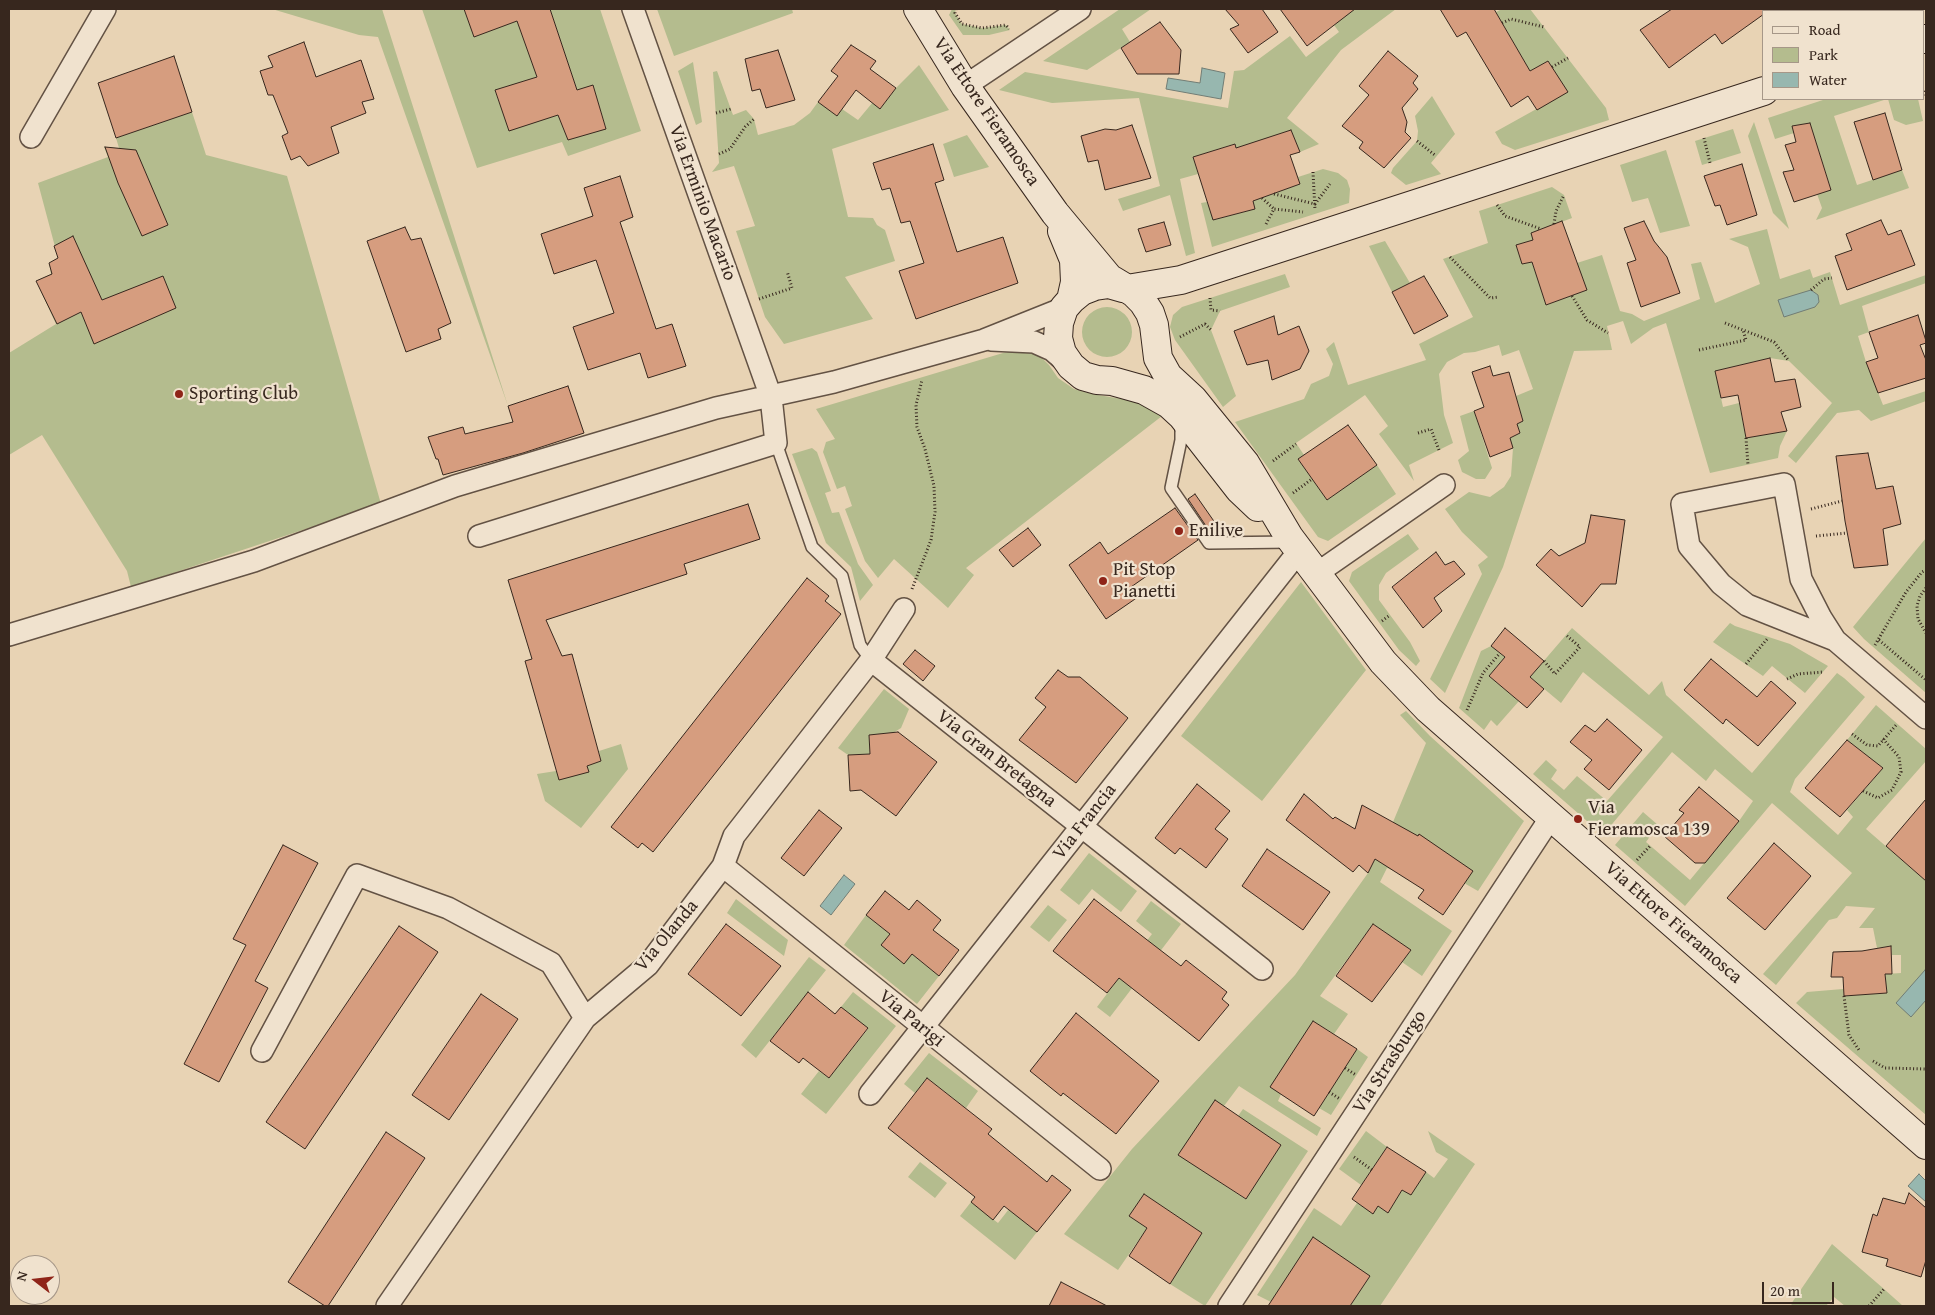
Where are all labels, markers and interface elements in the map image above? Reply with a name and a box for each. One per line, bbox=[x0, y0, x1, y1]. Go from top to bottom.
legend bbox=[1762, 10, 1925, 100]
text: Road bbox=[1809, 19, 1840, 40]
street label: Via Ettore Fieramosca bbox=[928, 33, 1044, 191]
text: Park bbox=[1809, 44, 1838, 65]
text: Water bbox=[1809, 69, 1847, 90]
street label: Via Erminio Macario bbox=[663, 122, 741, 284]
place label: Sporting Club bbox=[189, 383, 298, 405]
marker: Sporting Club bbox=[173, 388, 185, 400]
place label: Enilive bbox=[1189, 520, 1243, 542]
marker: Enilive bbox=[1173, 525, 1185, 537]
place label: Pit Stop Pianetti bbox=[1113, 559, 1176, 603]
marker: Pit Stop Pianetti bbox=[1097, 575, 1109, 587]
street label: Via Gran Bretagna bbox=[932, 705, 1060, 813]
street label: Via Francia bbox=[1048, 779, 1122, 865]
place label: Via Fieramosca 139 bbox=[1588, 797, 1710, 841]
marker: Via Fieramosca 139 bbox=[1572, 813, 1584, 825]
street label: Via Ettore Fieramosca bbox=[1600, 857, 1746, 989]
street label: Via Olanda bbox=[630, 896, 704, 976]
street label: Via Parigi bbox=[873, 986, 949, 1052]
street label: Via Strasburgo bbox=[1348, 1006, 1432, 1118]
north arrow bbox=[10, 1255, 60, 1305]
text: N bbox=[11, 1269, 32, 1283]
scale bar bbox=[1765, 1272, 1838, 1304]
text: 20 m bbox=[1770, 1280, 1800, 1301]

